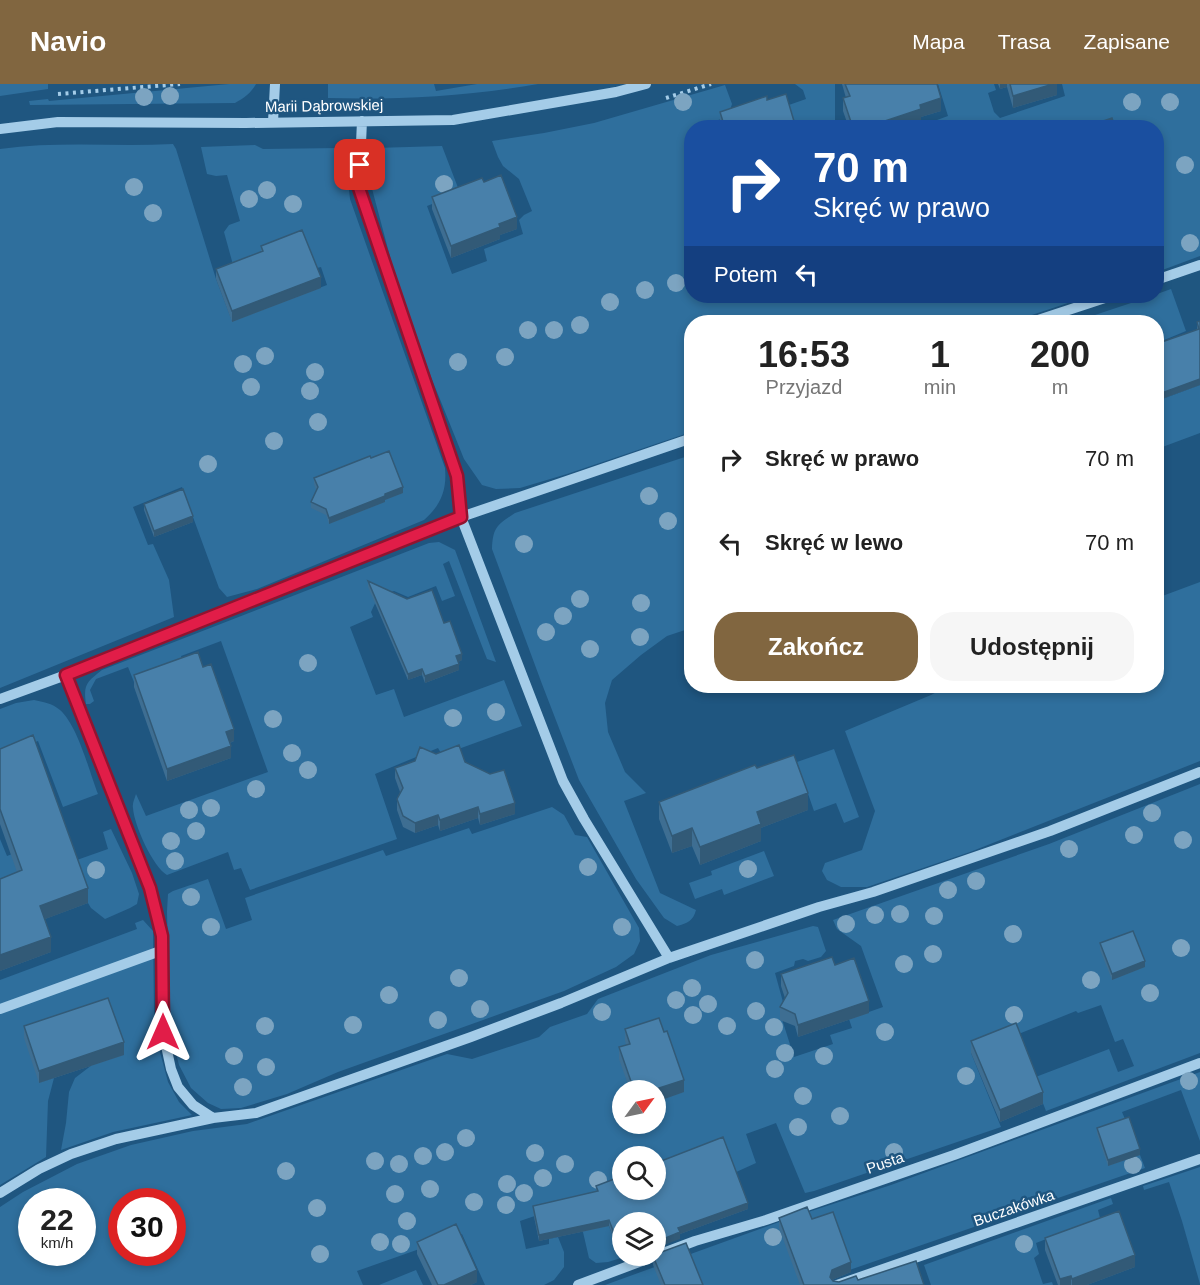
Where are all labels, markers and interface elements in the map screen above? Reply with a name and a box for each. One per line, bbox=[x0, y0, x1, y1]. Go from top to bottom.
text: Navio bbox=[30, 26, 106, 57]
text: Mapa bbox=[912, 30, 965, 53]
text: Trasa bbox=[998, 30, 1051, 53]
text: Zapisane bbox=[1084, 30, 1170, 53]
street label: Marii Dąbrowskiej bbox=[265, 96, 383, 115]
pin bbox=[334, 139, 385, 190]
icon: right bbox=[714, 144, 792, 222]
text: 70 m bbox=[813, 144, 909, 191]
icon: arrive bbox=[343, 148, 376, 181]
text: Skręć w prawo bbox=[813, 193, 990, 223]
icon: left bbox=[790, 258, 823, 291]
text: Potem bbox=[714, 262, 778, 287]
text: 16:53 bbox=[758, 334, 850, 375]
text: 1 bbox=[930, 334, 950, 375]
text: 200 bbox=[1030, 334, 1090, 375]
text: Przyjazd bbox=[766, 376, 842, 398]
text: min bbox=[924, 376, 956, 398]
text: m bbox=[1052, 376, 1068, 398]
icon: right bbox=[714, 443, 747, 476]
text: Skręć w prawo bbox=[765, 446, 919, 471]
text: 70 m bbox=[1085, 446, 1134, 471]
icon: left bbox=[714, 527, 747, 560]
text: Skręć w lewo bbox=[765, 530, 903, 555]
text: 70 m bbox=[1085, 530, 1134, 555]
button: Zakończ bbox=[714, 612, 918, 681]
button: Udostępnij bbox=[930, 612, 1134, 681]
position arrow bbox=[131, 1000, 195, 1064]
north arrow bbox=[612, 1080, 666, 1134]
map controls bbox=[612, 1080, 666, 1266]
button: search bbox=[612, 1146, 666, 1200]
street label: Pusta bbox=[864, 1148, 906, 1177]
street label: Buczakówka bbox=[971, 1186, 1057, 1229]
speed limit sign: 30 bbox=[108, 1188, 186, 1266]
text: 22 bbox=[40, 1203, 74, 1236]
button: layers bbox=[612, 1212, 666, 1266]
text: km/h bbox=[41, 1234, 73, 1251]

